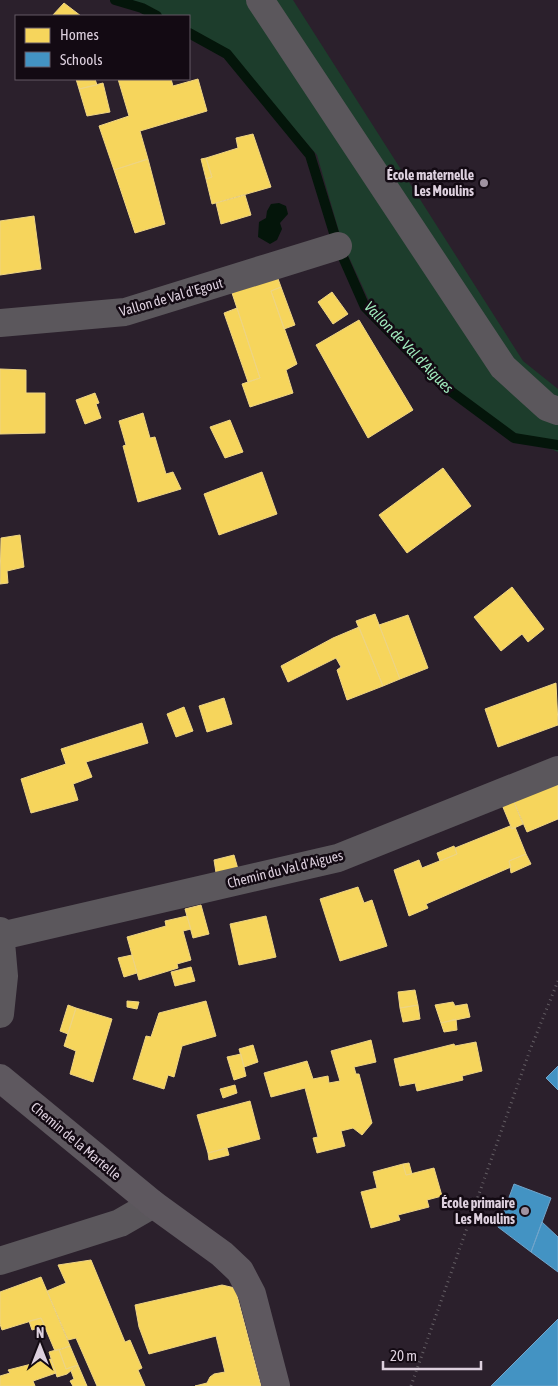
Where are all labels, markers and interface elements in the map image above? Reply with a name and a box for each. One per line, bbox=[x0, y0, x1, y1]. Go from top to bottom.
legend bbox=[15, 15, 190, 80]
text: Homes bbox=[60, 26, 99, 43]
text: Schools bbox=[60, 51, 103, 68]
place label: École maternelle Les Moulins bbox=[387, 167, 474, 199]
marker: École maternelle Les Moulins bbox=[478, 177, 490, 189]
street label: Vallon de Val d'Egout bbox=[117, 275, 225, 319]
water label: Vallon de Val d'Aigues bbox=[361, 298, 457, 396]
street label: Chemin du Val d'Aigues bbox=[226, 847, 344, 891]
street label: Chemin de la Martelle bbox=[28, 1099, 124, 1183]
place label: École primaire Les Moulins bbox=[441, 1195, 515, 1227]
marker: École primaire Les Moulins bbox=[519, 1205, 531, 1217]
north arrow bbox=[15, 1321, 65, 1371]
text: N bbox=[36, 1325, 44, 1341]
scale bar bbox=[383, 1338, 480, 1370]
text: 20 m bbox=[390, 1347, 417, 1364]

